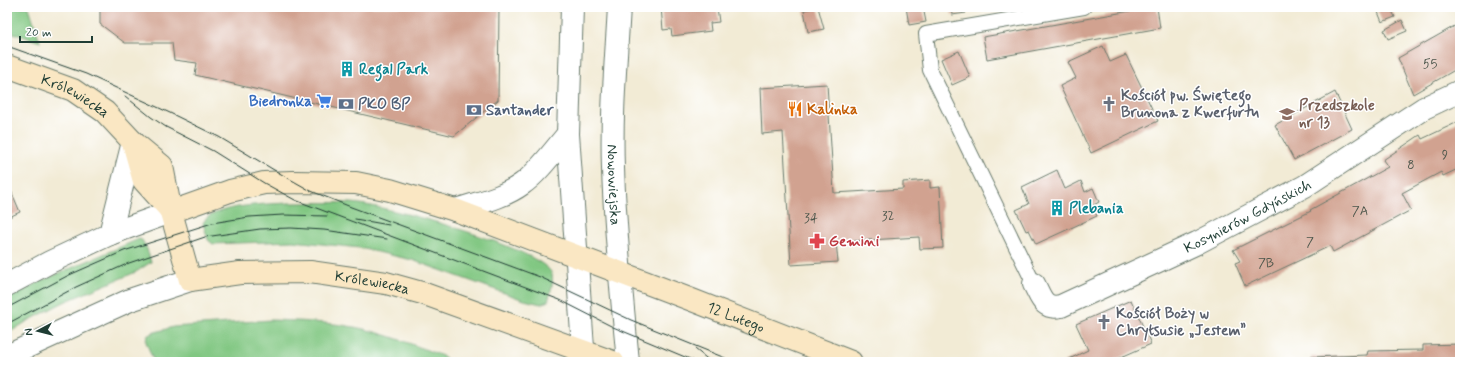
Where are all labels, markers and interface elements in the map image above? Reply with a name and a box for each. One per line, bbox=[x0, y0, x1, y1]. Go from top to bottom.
scale bar bbox=[20, 18, 92, 44]
text: 20 m bbox=[26, 25, 52, 41]
house number: 55 bbox=[1423, 56, 1437, 73]
building icon: Regal Park bbox=[338, 60, 356, 78]
place label: Regal Park bbox=[359, 60, 429, 82]
street label: Królewiecka bbox=[38, 70, 114, 123]
place label: Kościół pw. Świętego Brunona z Kwerfurtu bbox=[1121, 85, 1259, 123]
place label: Biedronka bbox=[249, 92, 312, 112]
supermarket icon: Biedronka bbox=[315, 92, 333, 110]
bank icon: PKO BP bbox=[337, 95, 355, 113]
place label: PKO BP bbox=[358, 95, 411, 115]
church icon: Kościół pw. Świętego Brunona z Kwerfurtu bbox=[1100, 95, 1118, 113]
place label: Przedszkole nr 13 bbox=[1299, 96, 1375, 133]
restaurant icon: Kalinka bbox=[786, 100, 804, 118]
place label: Kalinka bbox=[807, 100, 858, 120]
bank icon: Santander bbox=[465, 101, 483, 119]
place label: Santander bbox=[486, 101, 555, 121]
school or university icon: Przedszkole nr 13 bbox=[1278, 105, 1296, 123]
street label: Nowowiejska bbox=[602, 144, 625, 226]
house number: 9 bbox=[1442, 147, 1448, 164]
house number: 8 bbox=[1407, 157, 1415, 174]
street label: Kosynierów Gdyńskich bbox=[1181, 175, 1315, 259]
building icon: Plebania bbox=[1048, 199, 1066, 217]
place label: Plebania bbox=[1069, 199, 1124, 219]
house number: 7A bbox=[1352, 203, 1368, 220]
house number: 32 bbox=[882, 208, 895, 225]
house number: 34 bbox=[804, 210, 818, 227]
pharmacy icon: Gemini bbox=[808, 232, 826, 250]
place label: Gemini bbox=[829, 232, 880, 252]
house number: 7 bbox=[1306, 234, 1314, 251]
house number: 7B bbox=[1258, 255, 1274, 272]
street label: Królewiecka bbox=[333, 267, 412, 300]
street label: 12 Lutego bbox=[704, 298, 767, 338]
place label: Kościół Boży w Chrytsusie „Jestem” bbox=[1116, 304, 1246, 341]
north arrow bbox=[18, 311, 58, 351]
church icon: Kościół Boży w Chrytsusie „Jestem” bbox=[1095, 313, 1113, 331]
text: N bbox=[22, 328, 36, 337]

